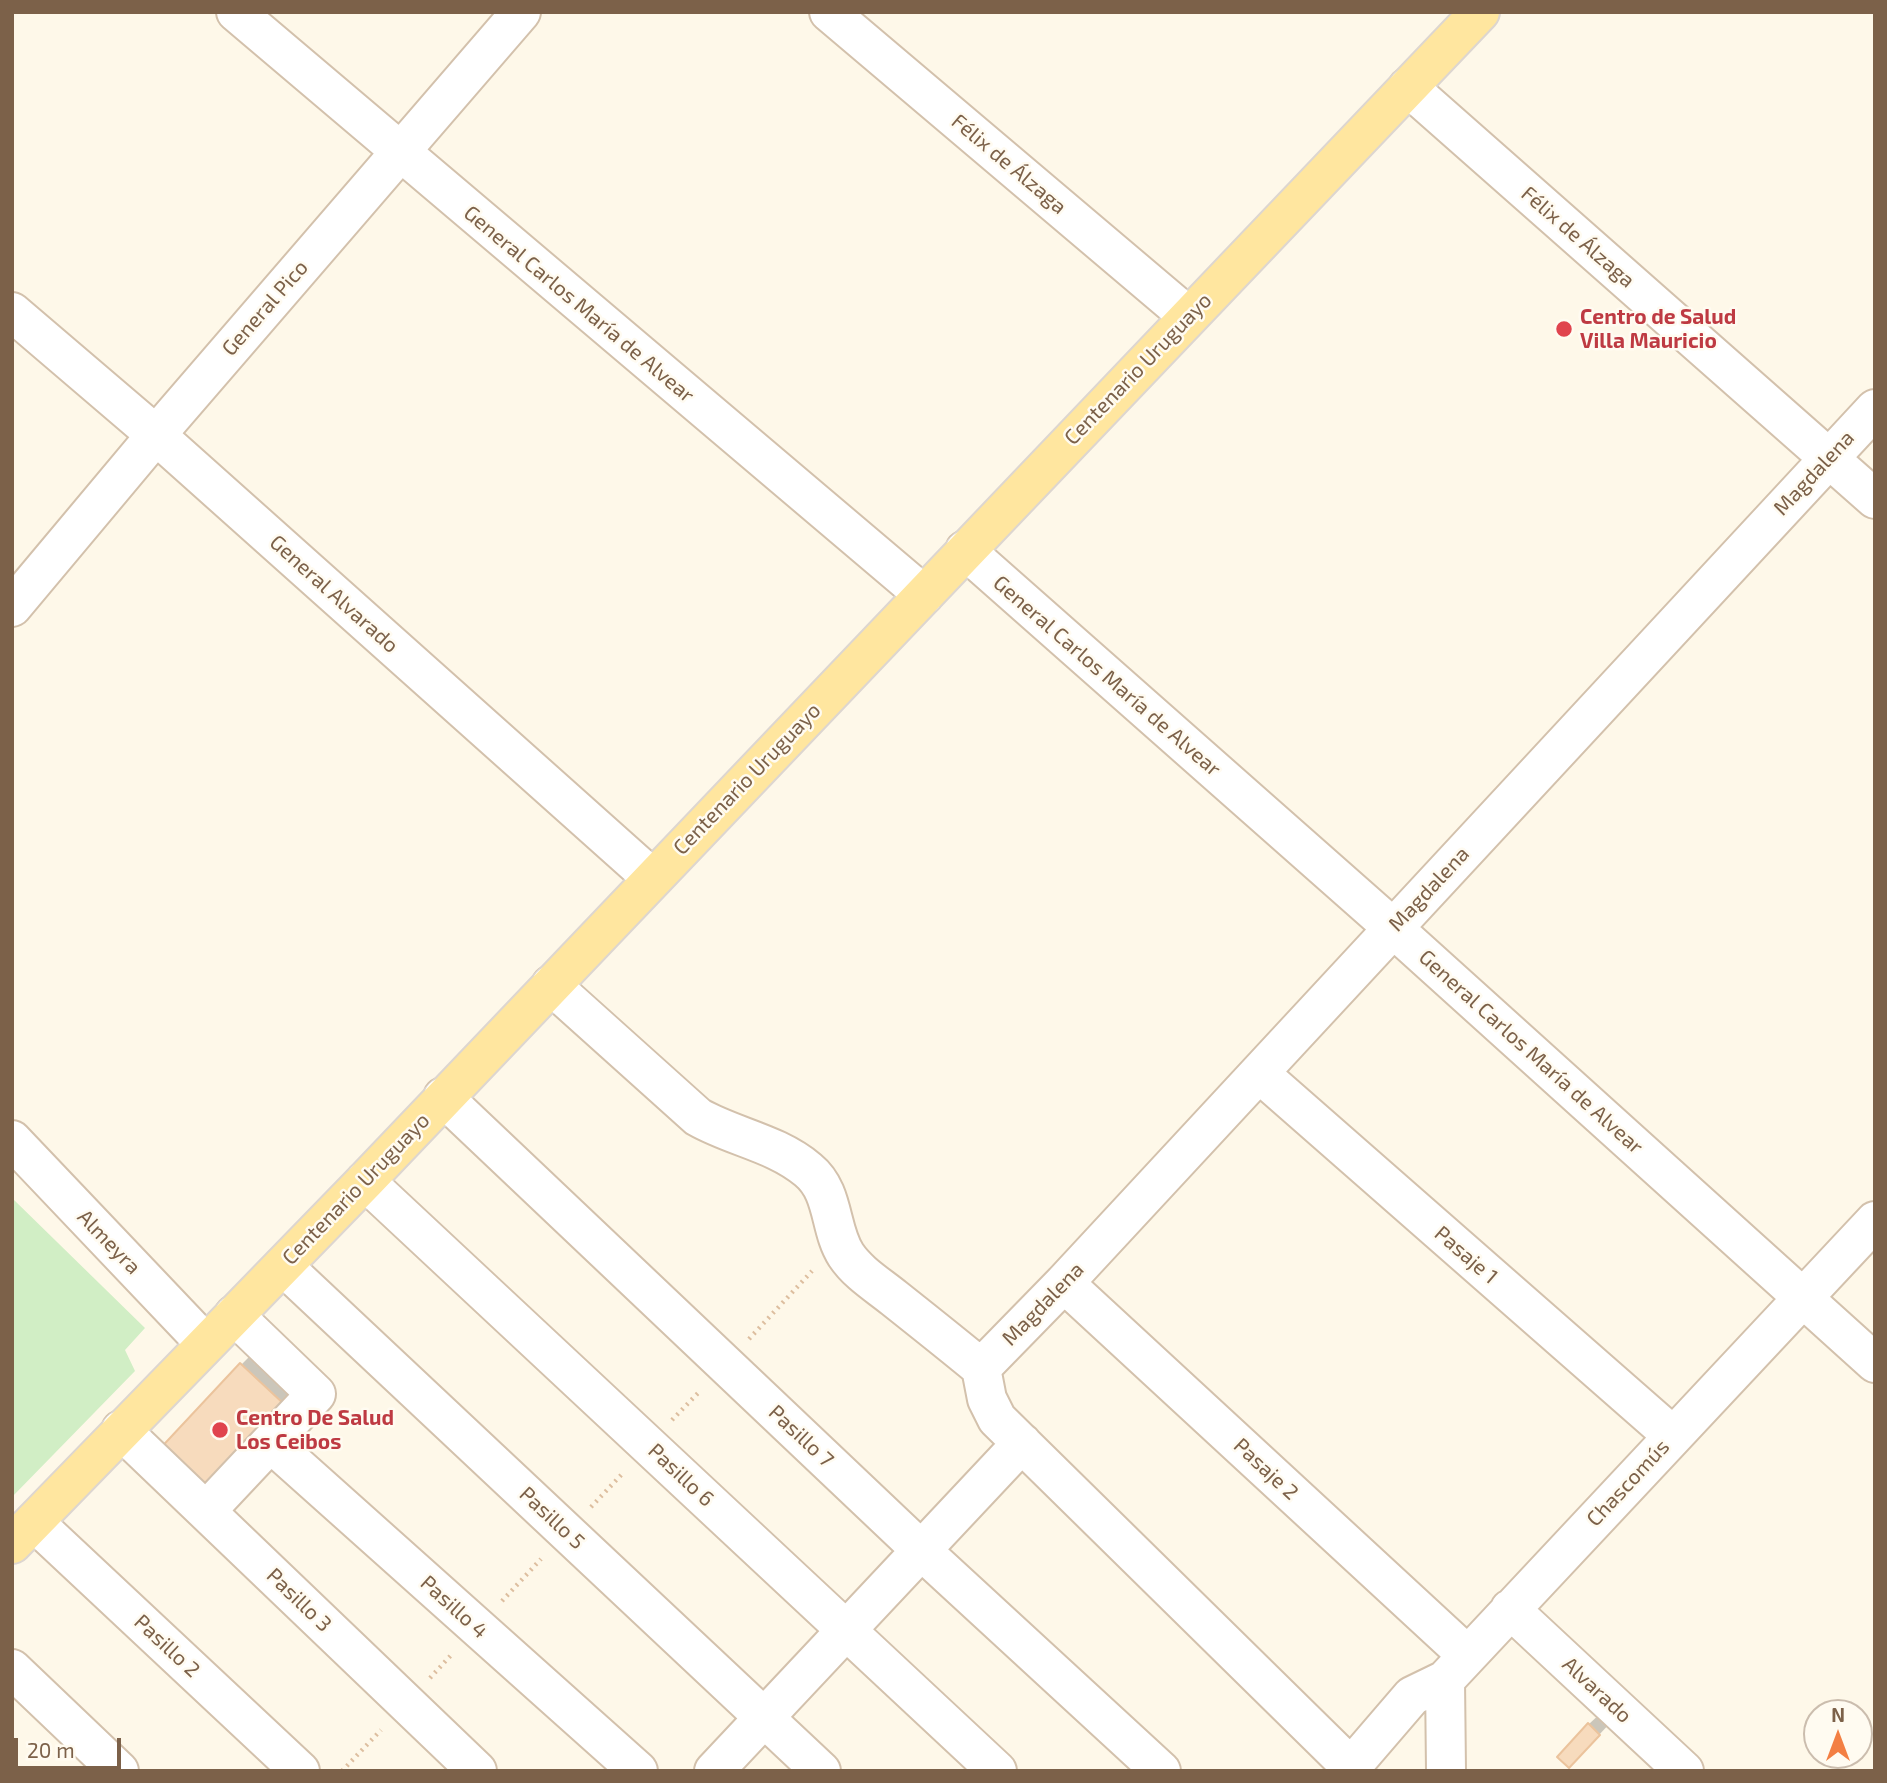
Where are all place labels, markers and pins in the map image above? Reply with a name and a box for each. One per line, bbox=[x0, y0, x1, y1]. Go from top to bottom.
place label: Centro de Salud Villa Mauricio bbox=[1580, 304, 1736, 354]
marker: Centro de Salud Villa Mauricio bbox=[1554, 319, 1574, 339]
place label: Centro De Salud Los Ceibos bbox=[236, 1405, 394, 1455]
marker: Centro De Salud Los Ceibos bbox=[210, 1420, 230, 1440]

